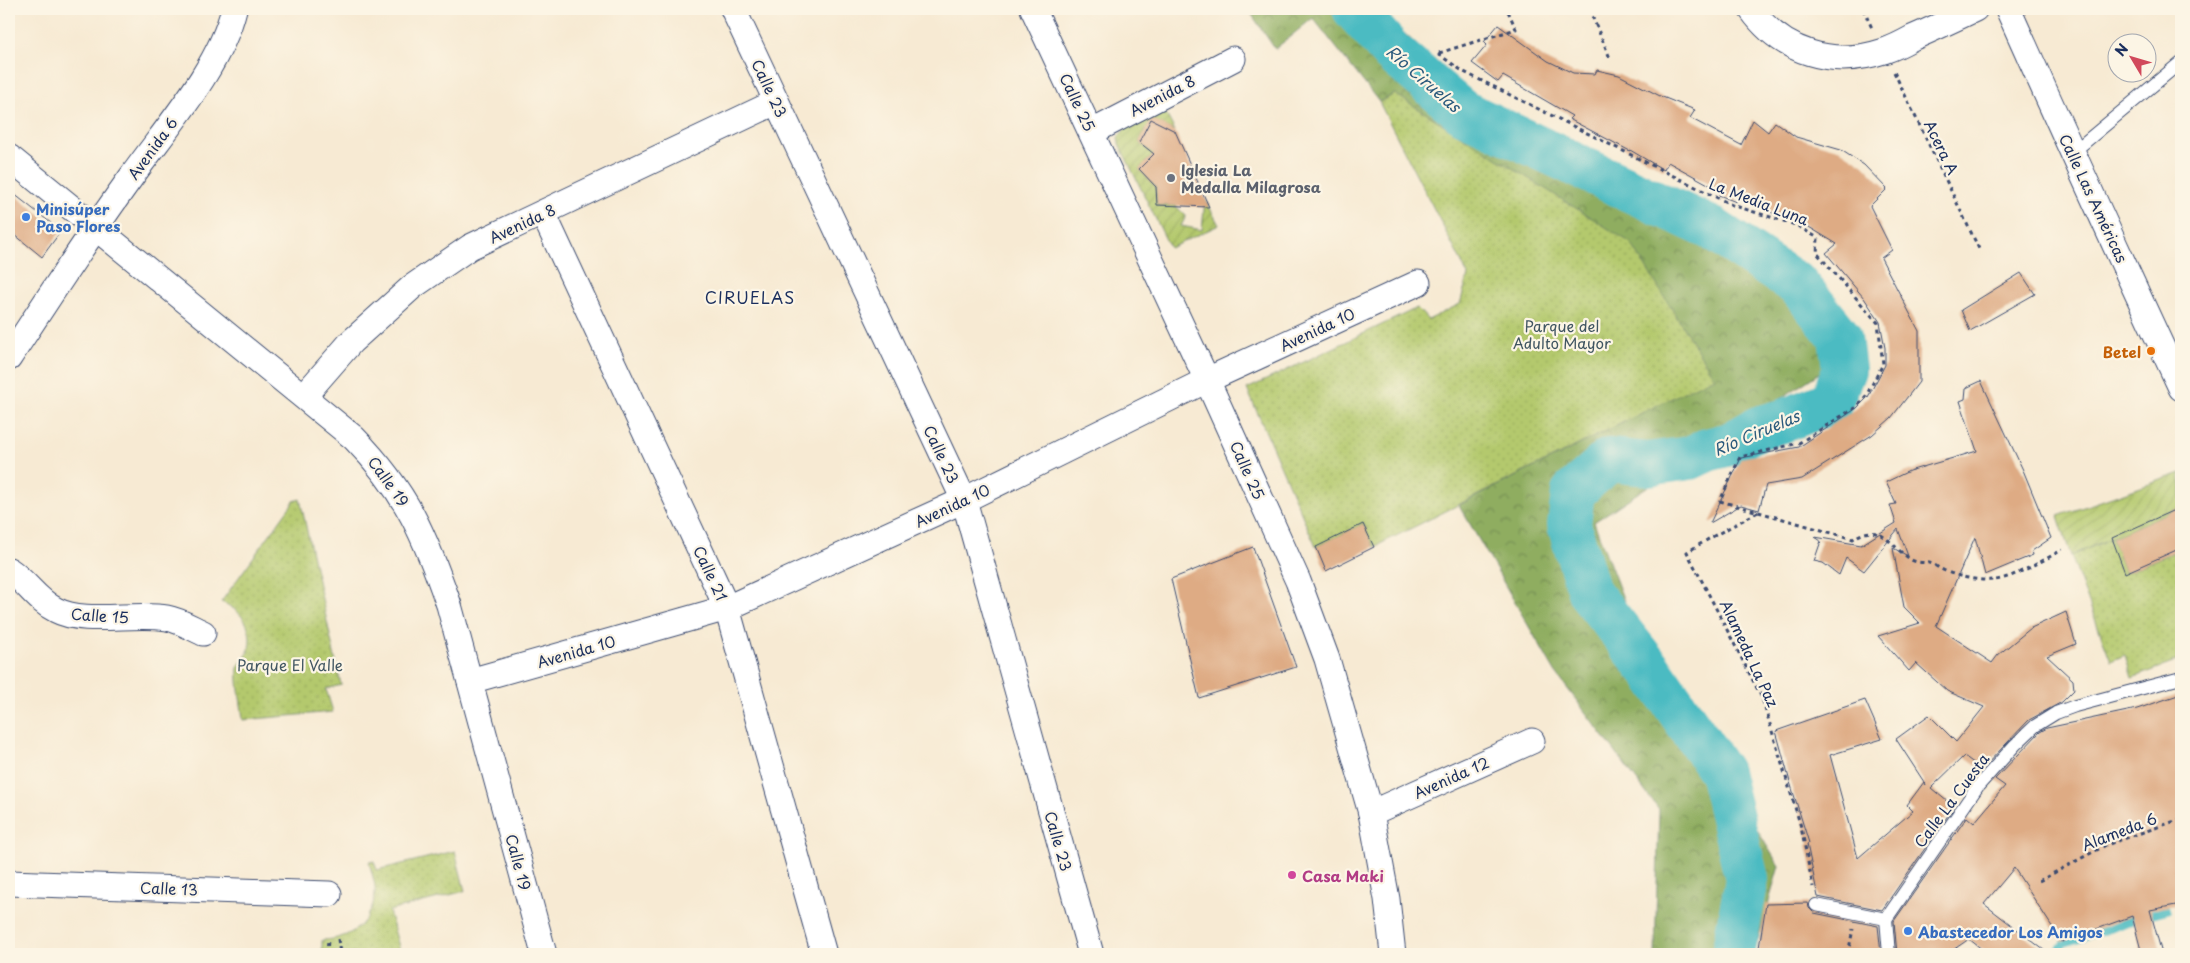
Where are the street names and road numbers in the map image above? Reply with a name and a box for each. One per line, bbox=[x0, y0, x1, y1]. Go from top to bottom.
street label: Calle 23 bbox=[747, 55, 793, 121]
street label: Calle 25 bbox=[1054, 69, 1102, 135]
street label: Avenida 8 bbox=[1125, 69, 1199, 121]
street label: Avenida 6 bbox=[121, 112, 183, 184]
street label: Acera A bbox=[1919, 116, 1965, 178]
street label: Calle Las Américas bbox=[2054, 130, 2134, 266]
street label: La Media Luna bbox=[1706, 171, 1813, 231]
street label: Avenida 8 bbox=[485, 198, 559, 248]
street label: Avenida 10 bbox=[1276, 302, 1358, 356]
street label: Calle 23 bbox=[919, 421, 965, 487]
street label: Calle 25 bbox=[1225, 437, 1271, 503]
street label: Calle 19 bbox=[363, 451, 415, 511]
street label: Avenida 10 bbox=[911, 478, 993, 532]
street label: Calle 21 bbox=[688, 542, 734, 604]
street label: Alameda La Paz bbox=[1715, 596, 1785, 710]
street label: Calle 15 bbox=[70, 601, 130, 629]
street label: Avenida 10 bbox=[534, 629, 618, 673]
street label: Calle La Cuesta bbox=[1908, 747, 1995, 852]
street label: Avenida 12 bbox=[1410, 750, 1492, 804]
street label: Alameda 6 bbox=[2078, 806, 2160, 856]
street label: Calle 23 bbox=[1039, 808, 1079, 874]
street label: Calle 19 bbox=[500, 831, 538, 893]
street label: Calle 13 bbox=[140, 875, 198, 901]

